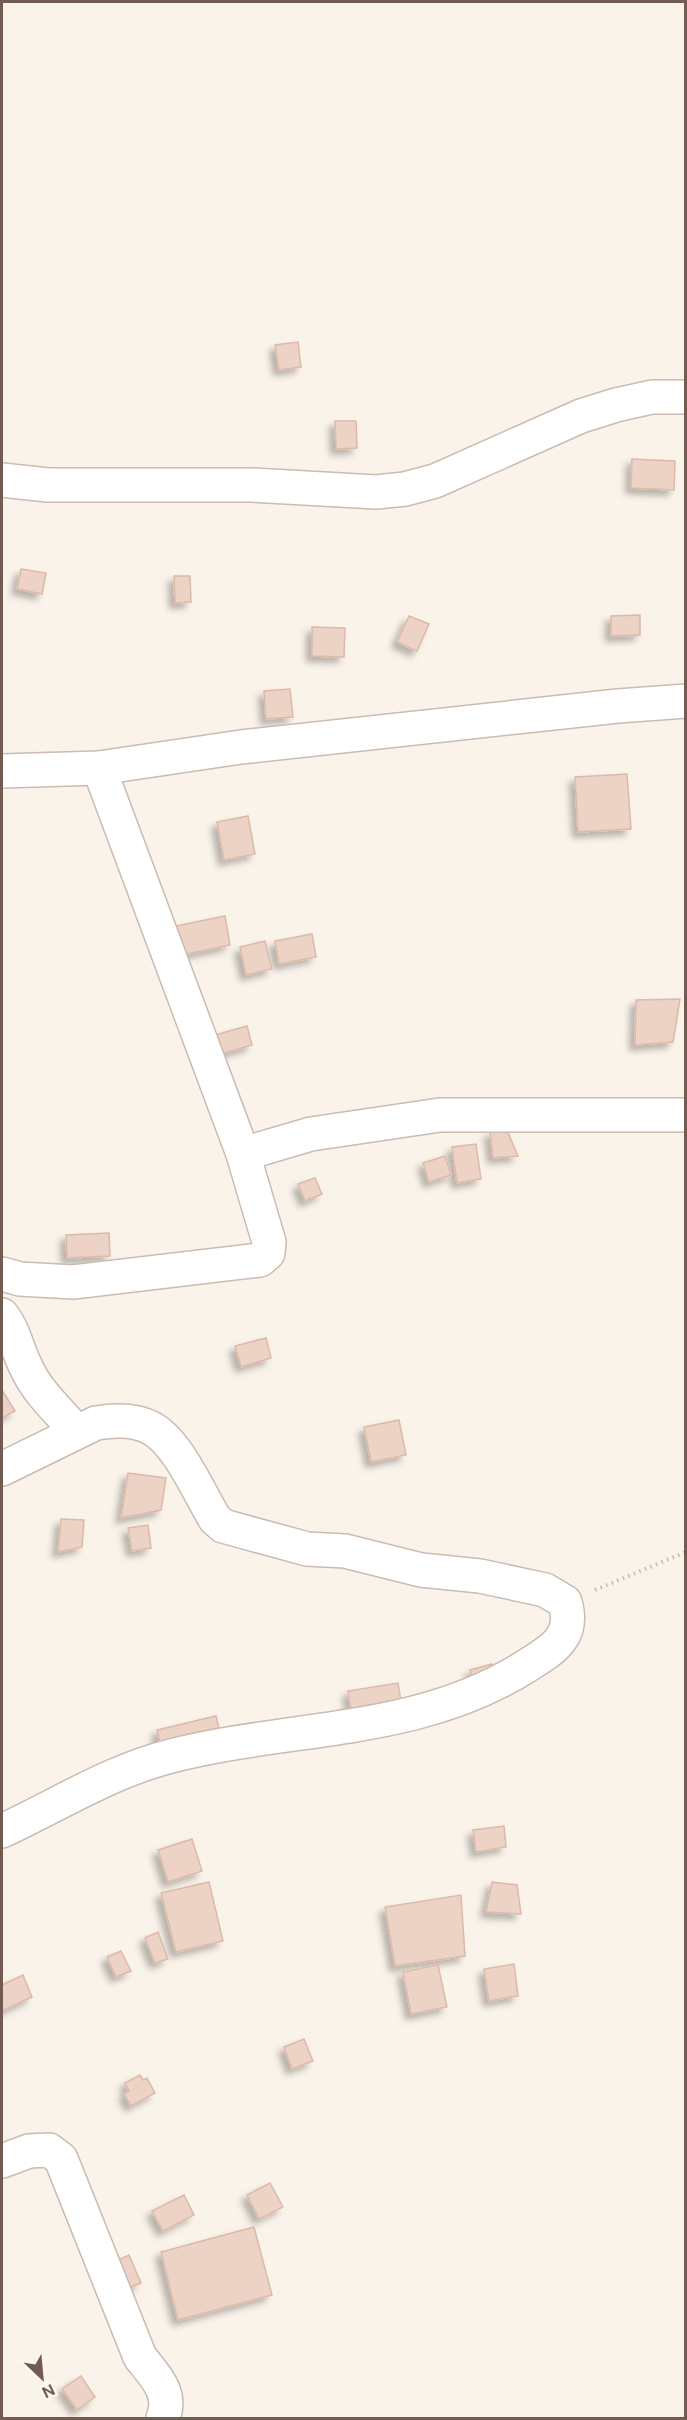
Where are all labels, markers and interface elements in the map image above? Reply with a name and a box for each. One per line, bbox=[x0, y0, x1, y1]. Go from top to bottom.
north arrow bbox=[12, 2348, 72, 2408]
text: N bbox=[39, 2379, 58, 2403]

